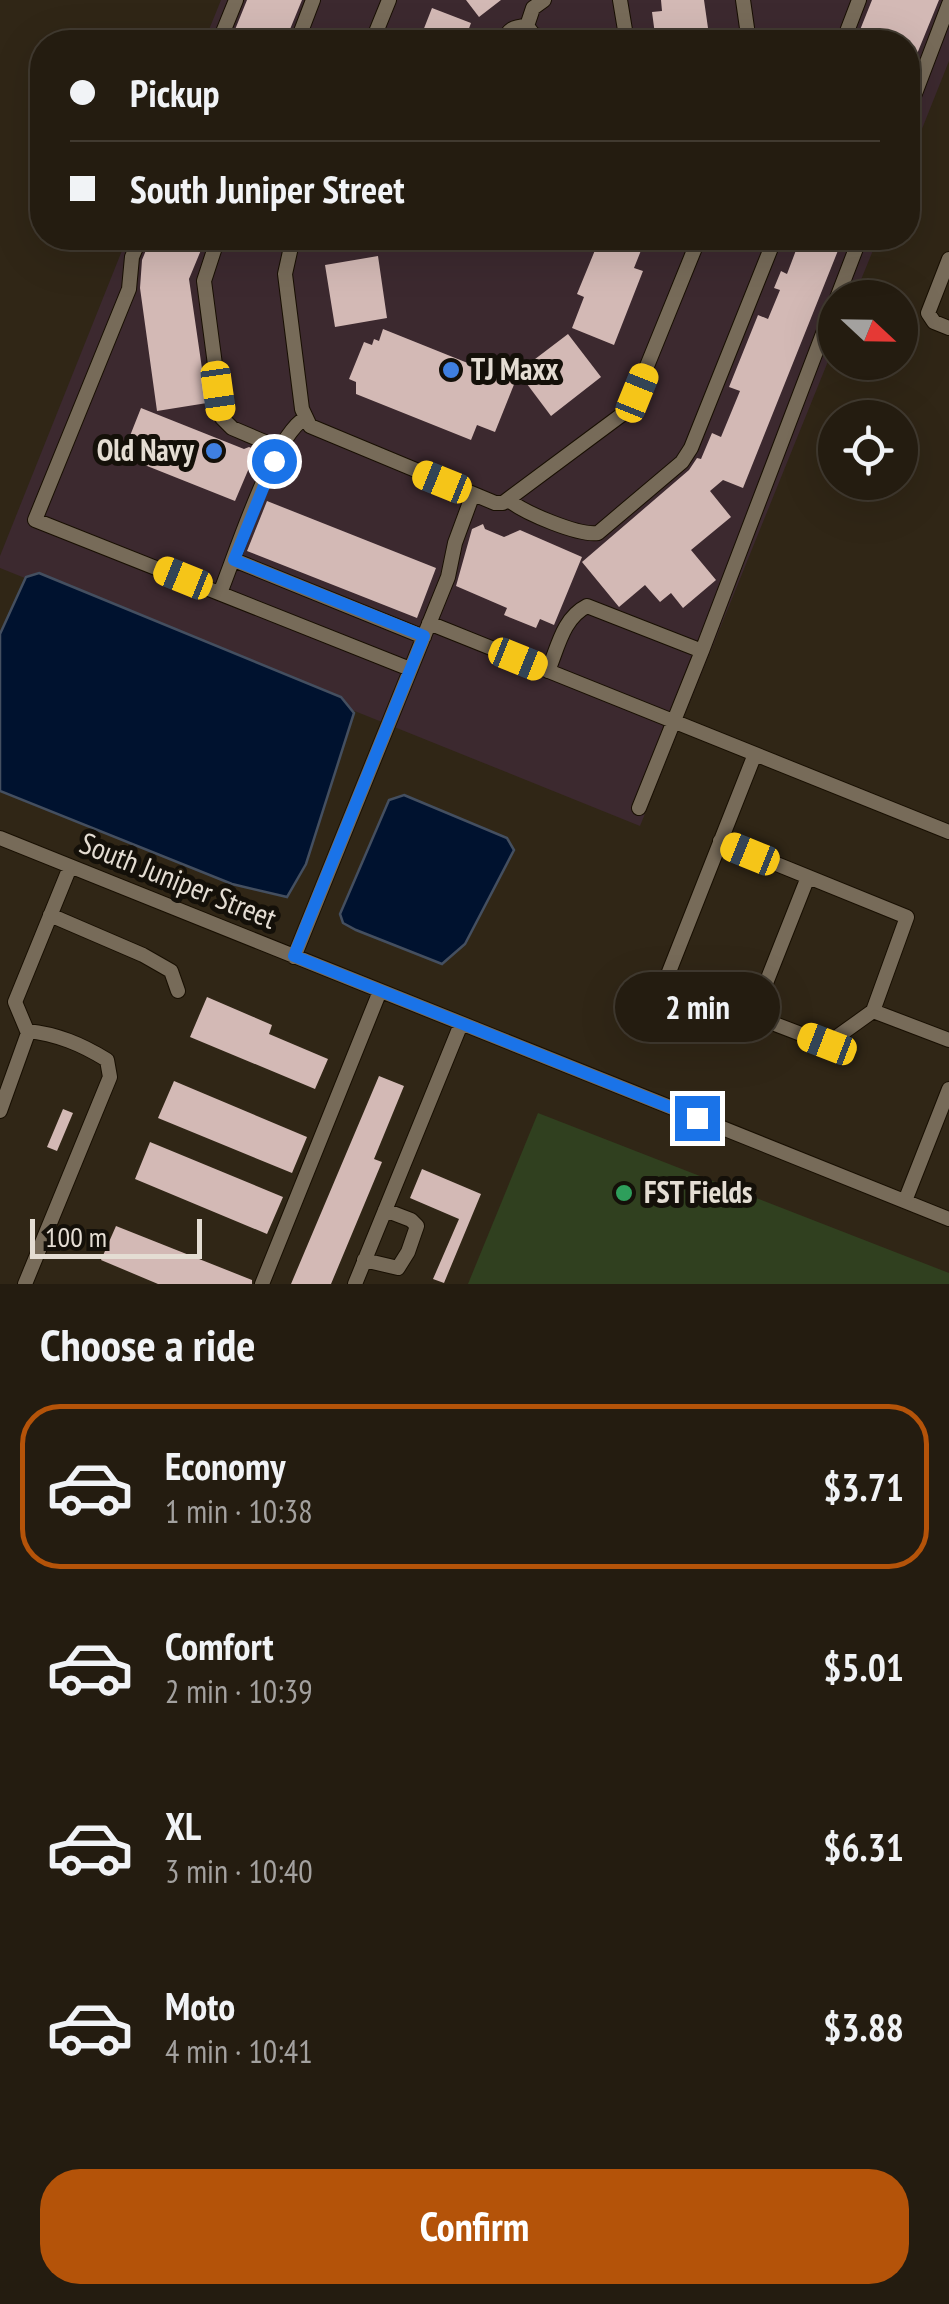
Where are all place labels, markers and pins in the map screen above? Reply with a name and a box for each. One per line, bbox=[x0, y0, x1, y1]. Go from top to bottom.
place label: TJ Maxx bbox=[471, 349, 559, 388]
marker: TJ Maxx bbox=[440, 359, 462, 381]
place label: Old Navy bbox=[97, 430, 195, 469]
marker: Old Navy bbox=[203, 440, 225, 462]
place label: FST Fields bbox=[644, 1172, 752, 1211]
marker: FST Fields bbox=[613, 1182, 635, 1204]

